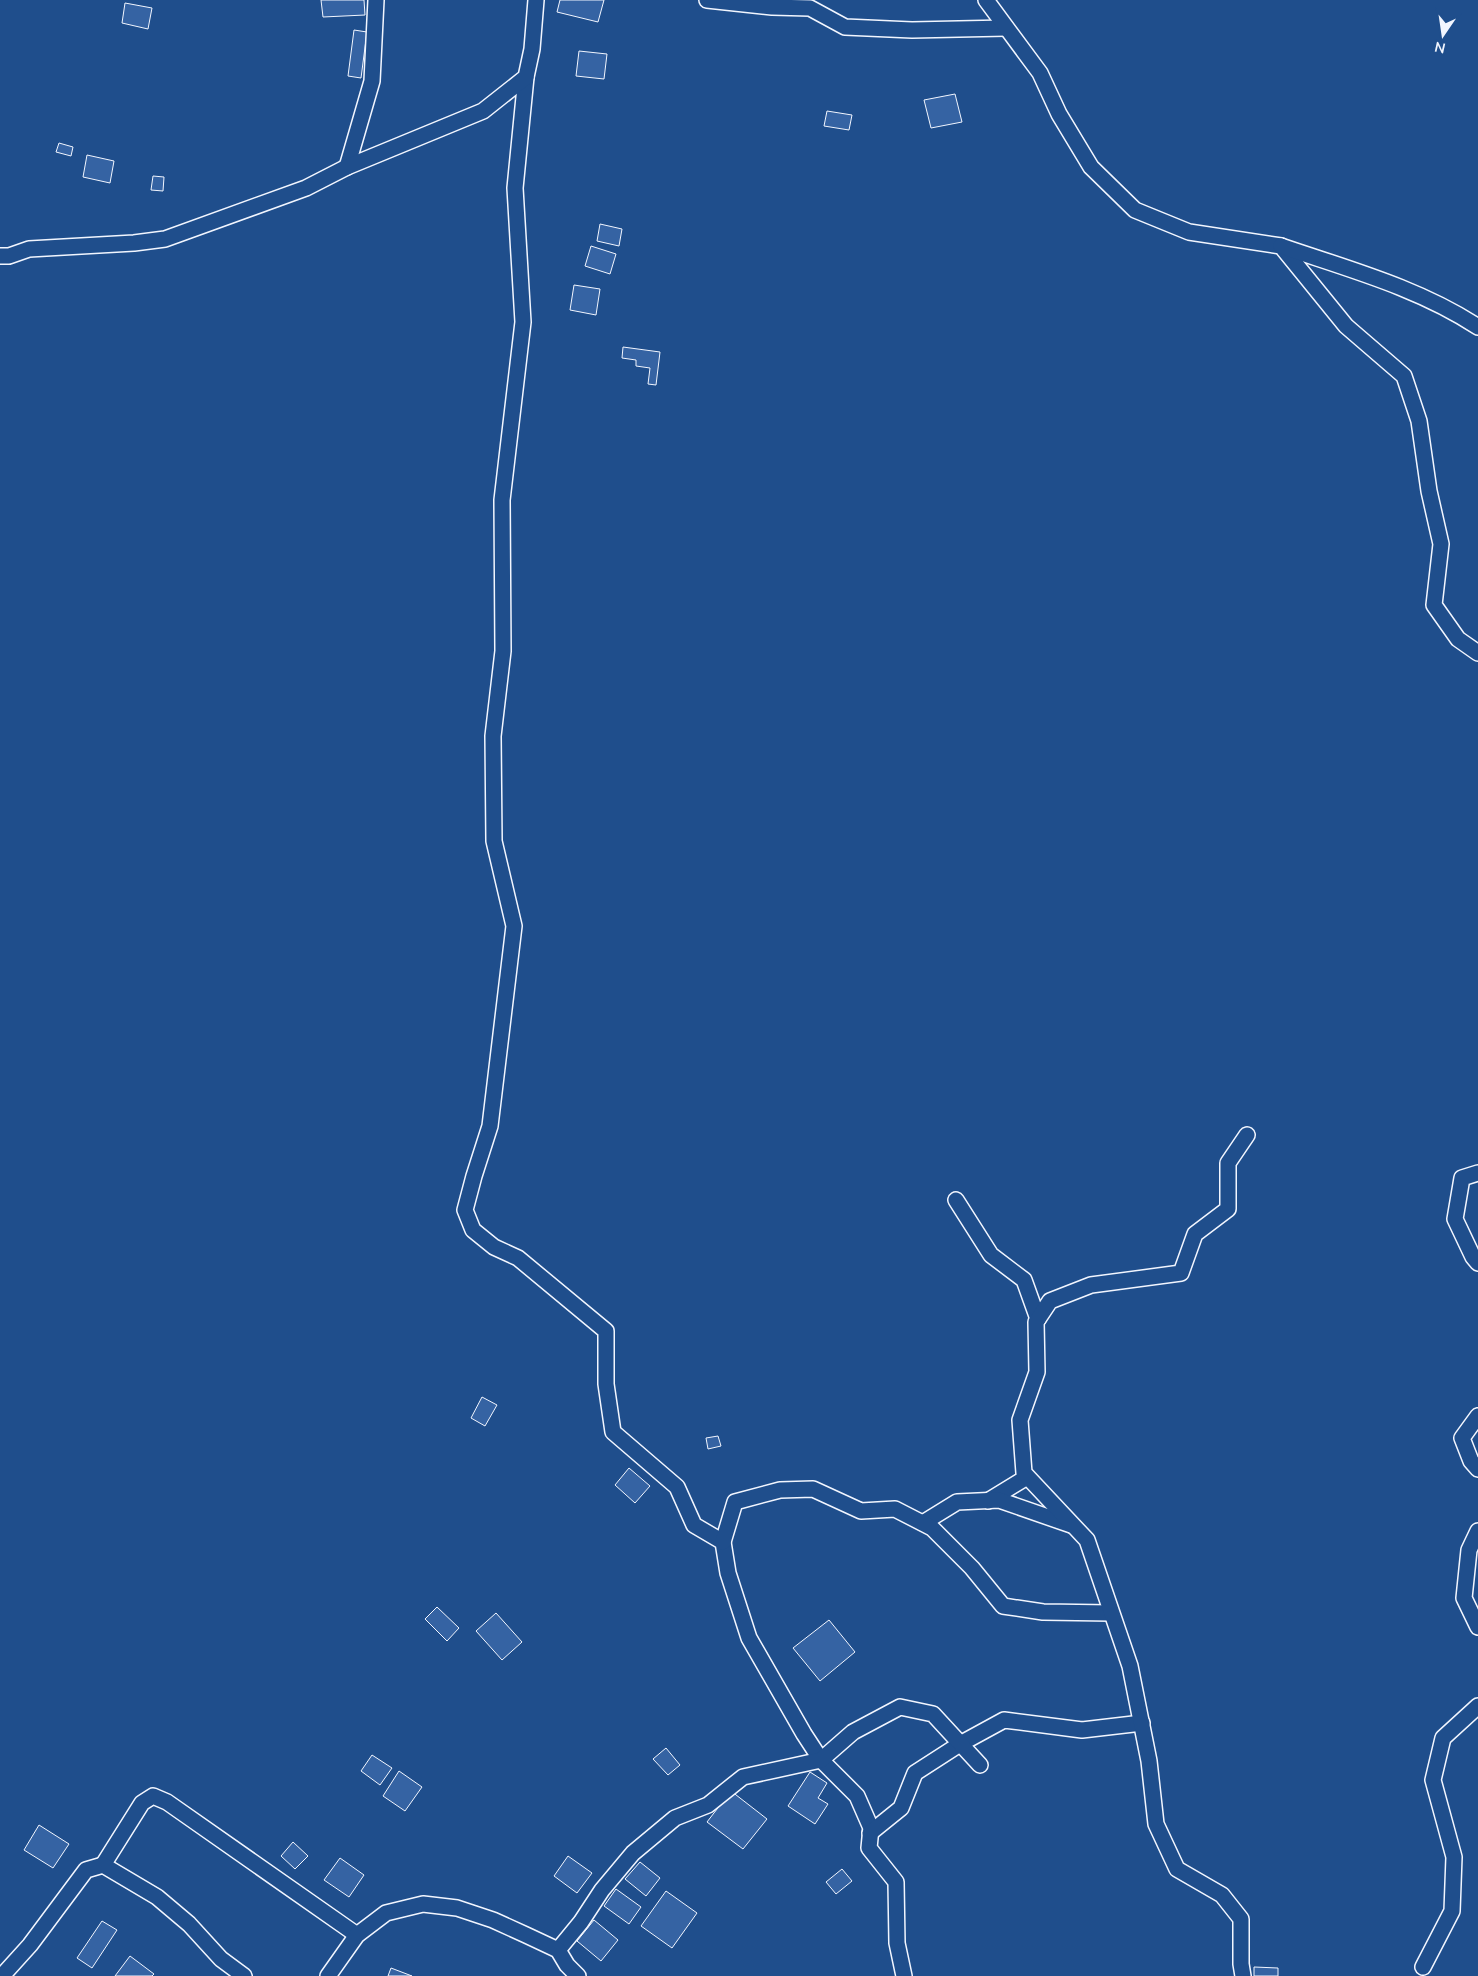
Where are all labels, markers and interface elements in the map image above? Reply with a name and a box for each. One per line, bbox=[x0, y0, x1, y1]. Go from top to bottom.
north arrow bbox=[1418, 10, 1468, 60]
text: N bbox=[1433, 38, 1447, 58]

